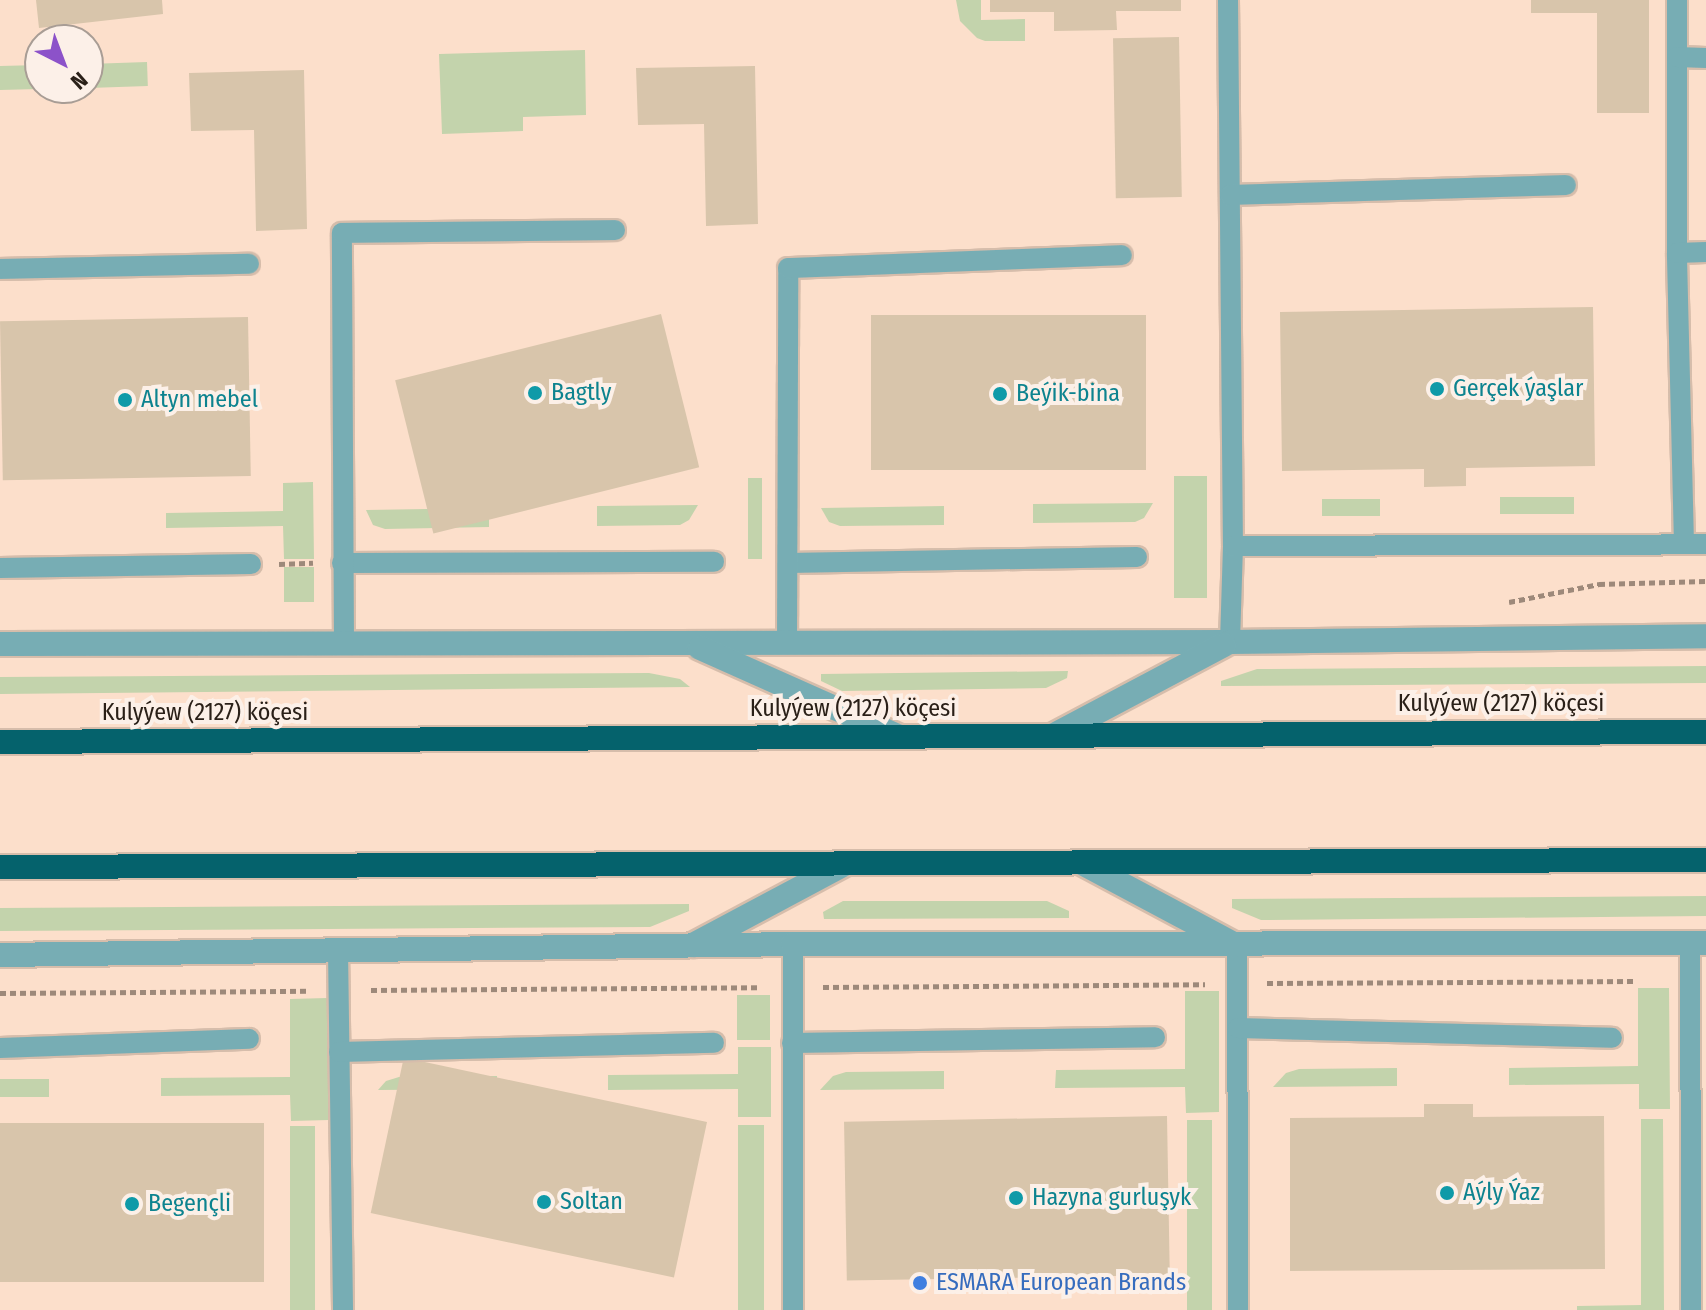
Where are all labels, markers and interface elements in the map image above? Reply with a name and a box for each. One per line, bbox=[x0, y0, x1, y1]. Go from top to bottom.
north arrow bbox=[24, 24, 104, 104]
text: N bbox=[65, 66, 93, 95]
place label: Gerçek ýaşlar bbox=[1453, 375, 1583, 403]
place label: Bagtly bbox=[551, 379, 611, 407]
place label: Beýik-bina bbox=[1016, 380, 1120, 408]
marker: Gerçek ýaşlar bbox=[1428, 380, 1446, 398]
marker: Bagtly bbox=[526, 384, 544, 402]
marker: Beýik-bina bbox=[991, 385, 1009, 403]
place label: Altyn mebel bbox=[141, 386, 258, 414]
marker: Altyn mebel bbox=[116, 391, 134, 409]
street label: Kulyýew (2127) köçesi bbox=[1398, 690, 1604, 718]
street label: Kulyýew (2127) köçesi bbox=[750, 695, 956, 723]
street label: Kulyýew (2127) köçesi bbox=[102, 699, 308, 727]
place label: Aýly Ýaz bbox=[1463, 1179, 1540, 1207]
place label: Hazyna gurluşyk bbox=[1032, 1184, 1191, 1212]
marker: Aýly Ýaz bbox=[1438, 1184, 1456, 1202]
place label: Soltan bbox=[560, 1188, 623, 1216]
marker: Hazyna gurluşyk bbox=[1007, 1189, 1025, 1207]
place label: Begençli bbox=[148, 1190, 231, 1218]
marker: Soltan bbox=[535, 1193, 553, 1211]
marker: Begençli bbox=[123, 1195, 141, 1213]
place label: ESMARA European Brands bbox=[936, 1269, 1186, 1297]
marker: ESMARA European Brands bbox=[911, 1274, 929, 1292]

